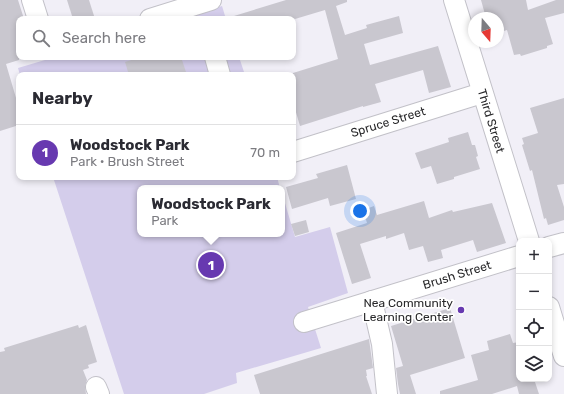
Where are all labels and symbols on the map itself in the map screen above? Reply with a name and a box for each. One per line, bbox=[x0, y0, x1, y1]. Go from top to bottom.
north arrow bbox=[468, 12, 504, 48]
street label: Third Street bbox=[475, 87, 507, 155]
street label: Spruce Street bbox=[349, 104, 427, 140]
your location bbox=[350, 201, 370, 221]
pin: 1 bbox=[198, 250, 224, 280]
street label: Brush Street bbox=[421, 258, 493, 292]
place label: Nea Community Learning Center bbox=[363, 296, 453, 324]
marker: Nea Community Learning Center bbox=[456, 305, 466, 315]

